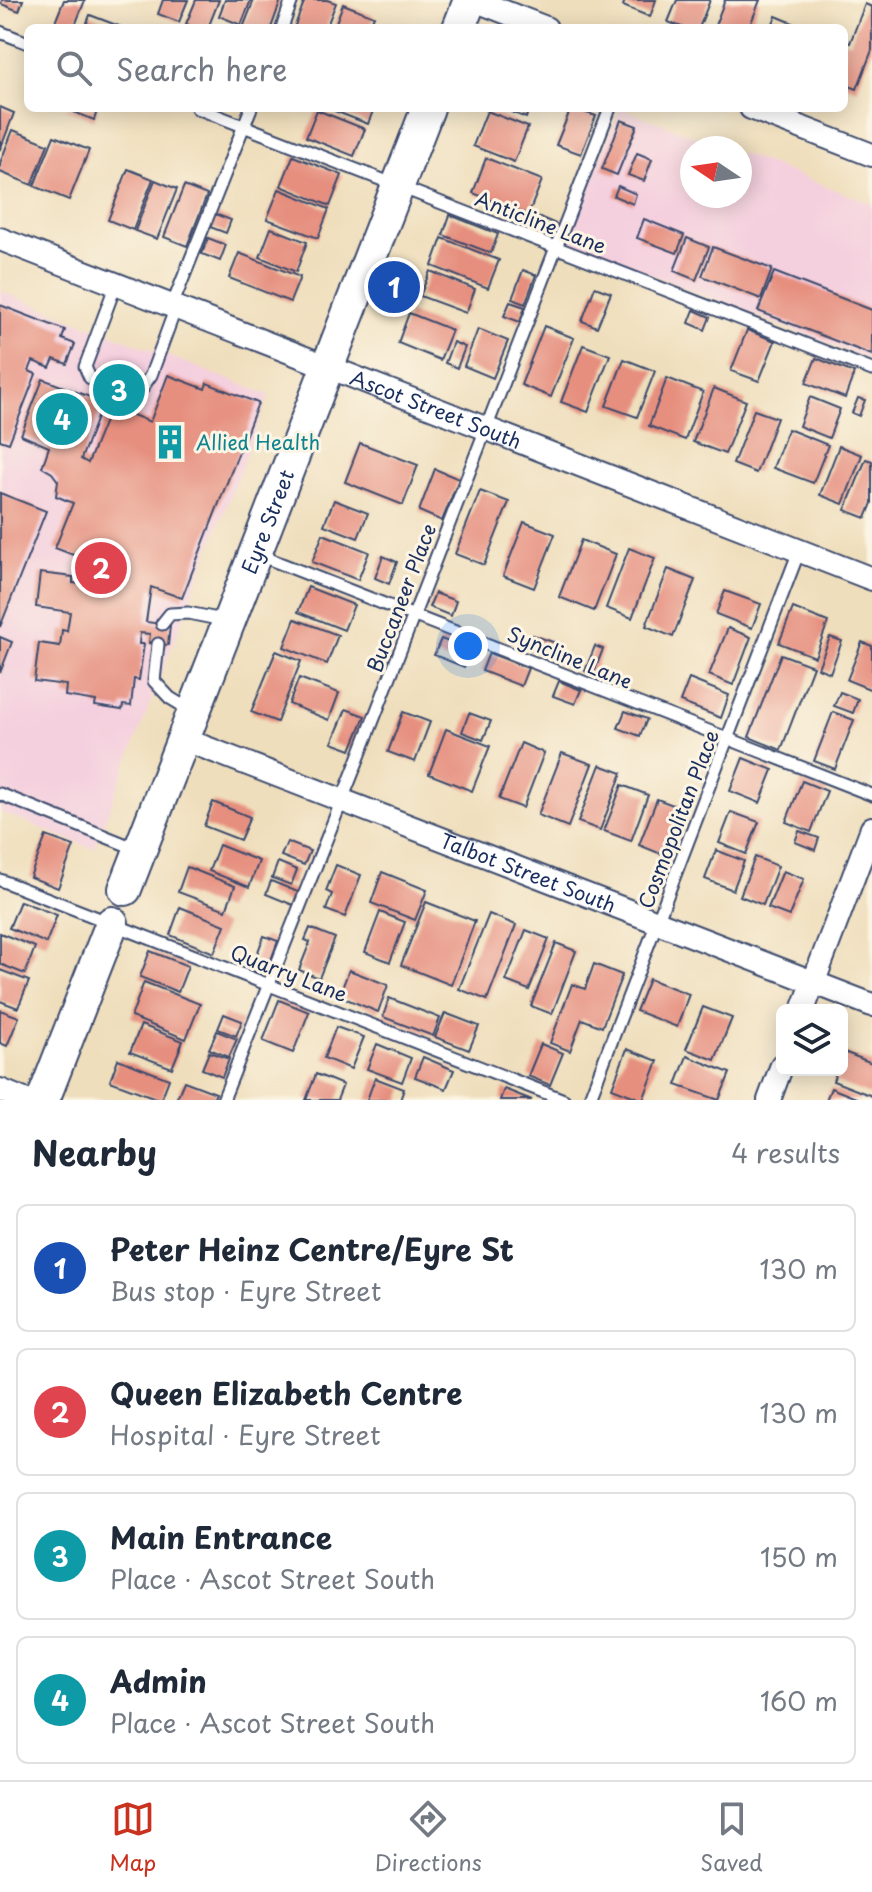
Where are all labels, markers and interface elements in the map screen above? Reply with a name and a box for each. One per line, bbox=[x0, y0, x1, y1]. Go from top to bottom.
search box bbox=[24, 24, 848, 112]
icon: search bbox=[52, 46, 96, 90]
text: Search here bbox=[116, 46, 288, 91]
north arrow bbox=[680, 136, 752, 208]
street label: Anticline Lane bbox=[471, 183, 611, 261]
pin: 1 bbox=[368, 257, 420, 317]
pin: 3 bbox=[93, 360, 145, 420]
street label: Ascot Street South bbox=[346, 362, 526, 456]
pin: 4 bbox=[36, 389, 88, 449]
building icon: Allied Health bbox=[151, 423, 189, 461]
place label: Allied Health bbox=[196, 427, 320, 457]
street label: Eyre Street bbox=[234, 465, 301, 578]
street label: Buccaneer Place bbox=[359, 520, 443, 676]
pin: 2 bbox=[75, 538, 127, 598]
street label: Syncline Lane bbox=[503, 618, 637, 696]
your location bbox=[448, 626, 488, 666]
street label: Cosmopolitan Place bbox=[630, 725, 726, 913]
street label: Talbot Street South bbox=[436, 825, 620, 920]
street label: Quarry Lane bbox=[226, 937, 352, 1009]
map controls bbox=[776, 1004, 848, 1076]
button: layers bbox=[776, 1004, 848, 1076]
text: Nearby bbox=[32, 1126, 157, 1178]
text: 4 results bbox=[731, 1133, 840, 1172]
text: Peter Heinz Centre/Eyre St bbox=[110, 1226, 514, 1271]
text: 1 bbox=[54, 1249, 66, 1288]
text: 130 m bbox=[759, 1249, 838, 1288]
text: Bus stop · Eyre Street bbox=[110, 1271, 381, 1310]
text: Queen Elizabeth Centre bbox=[110, 1370, 462, 1415]
text: 2 bbox=[51, 1393, 69, 1432]
text: 130 m bbox=[759, 1393, 838, 1432]
text: Hospital · Eyre Street bbox=[110, 1415, 381, 1454]
text: Main Entrance bbox=[110, 1514, 332, 1559]
text: 3 bbox=[51, 1537, 69, 1576]
text: 150 m bbox=[760, 1537, 838, 1576]
text: Place · Ascot Street South bbox=[110, 1559, 435, 1598]
text: Admin bbox=[110, 1658, 207, 1703]
text: 4 bbox=[51, 1681, 69, 1720]
text: 160 m bbox=[760, 1681, 838, 1720]
text: Place · Ascot Street South bbox=[110, 1703, 435, 1742]
tab: Map bbox=[109, 1797, 156, 1878]
tab: Directions bbox=[375, 1797, 482, 1878]
tab: Saved bbox=[700, 1797, 763, 1878]

